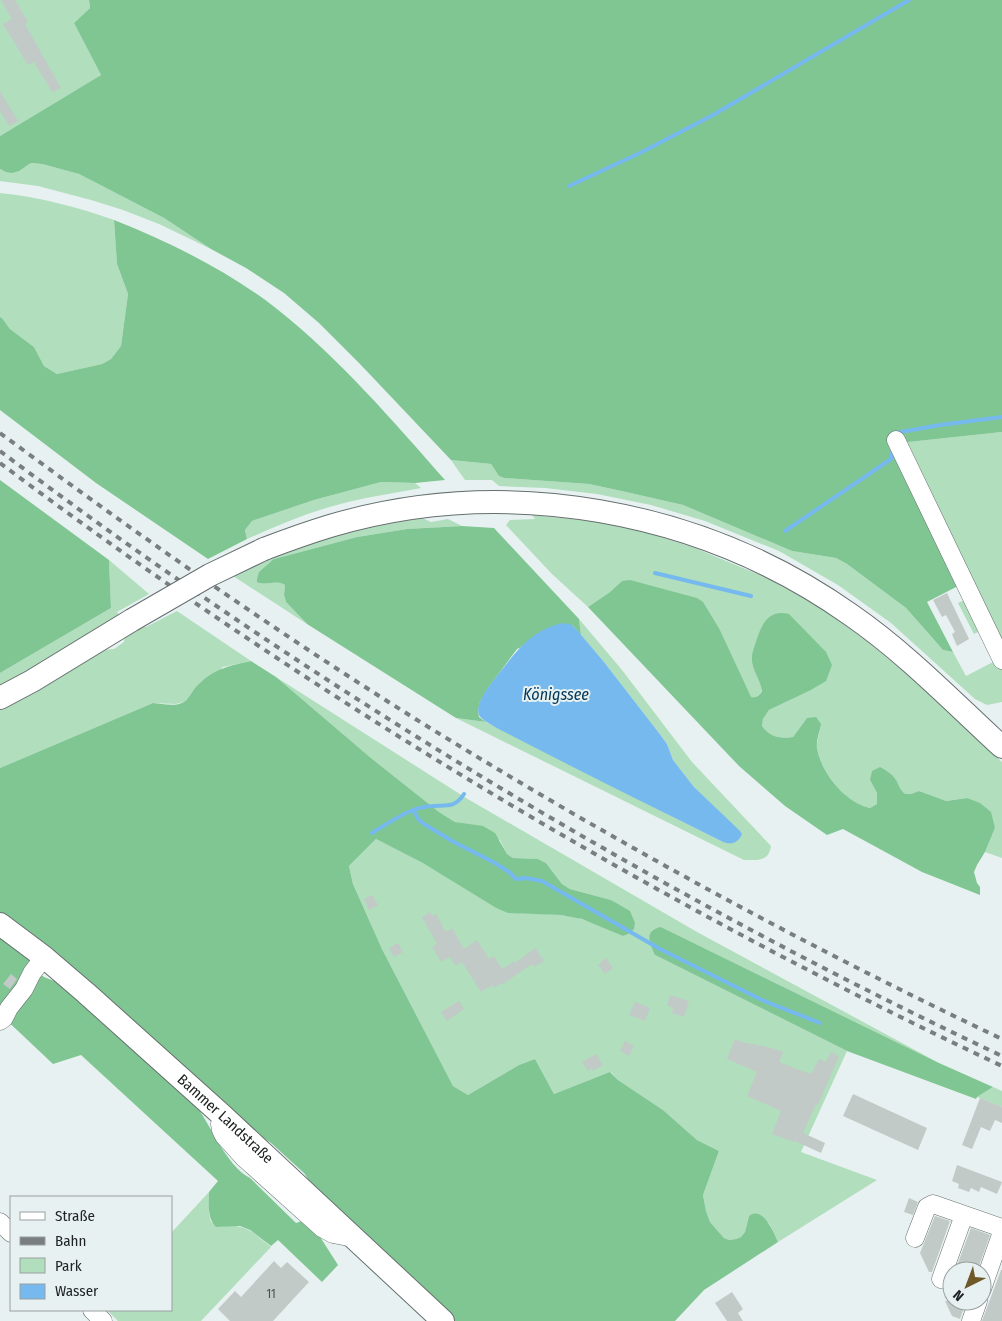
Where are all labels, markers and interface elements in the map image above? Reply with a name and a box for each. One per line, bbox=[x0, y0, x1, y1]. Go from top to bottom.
water label: Königssee bbox=[523, 685, 589, 704]
street label: Bammer Landstraße bbox=[174, 1070, 277, 1167]
legend bbox=[10, 1196, 172, 1311]
text: Straße bbox=[55, 1207, 95, 1225]
text: Bahn bbox=[55, 1232, 86, 1250]
text: Park bbox=[55, 1257, 82, 1275]
north arrow bbox=[942, 1261, 992, 1311]
text: Wasser bbox=[55, 1282, 99, 1300]
text: N bbox=[950, 1286, 967, 1304]
house number: 11 bbox=[266, 1287, 276, 1301]

